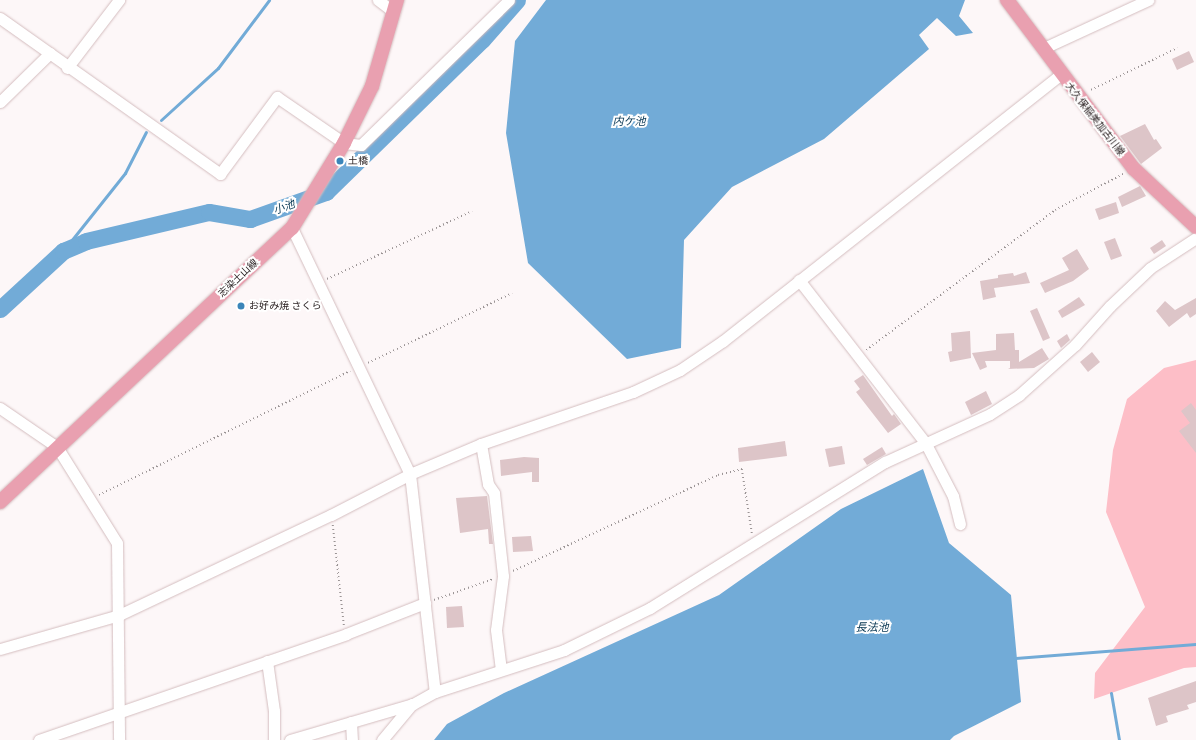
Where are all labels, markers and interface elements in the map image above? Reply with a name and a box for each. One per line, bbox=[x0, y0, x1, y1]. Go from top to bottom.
street label: 大久保稲美加古川線 bbox=[1063, 80, 1127, 158]
water label: 内ケ池 bbox=[613, 114, 645, 128]
place label: 土橋 bbox=[348, 155, 368, 167]
marker: 土橋 bbox=[335, 156, 345, 166]
water label: 小池 bbox=[271, 197, 297, 217]
street label: 志染土山線 bbox=[216, 257, 260, 299]
place label: お好み焼 さくら bbox=[249, 300, 321, 312]
marker: お好み焼 さくら bbox=[236, 301, 246, 311]
water label: 長法池 bbox=[856, 620, 888, 634]

